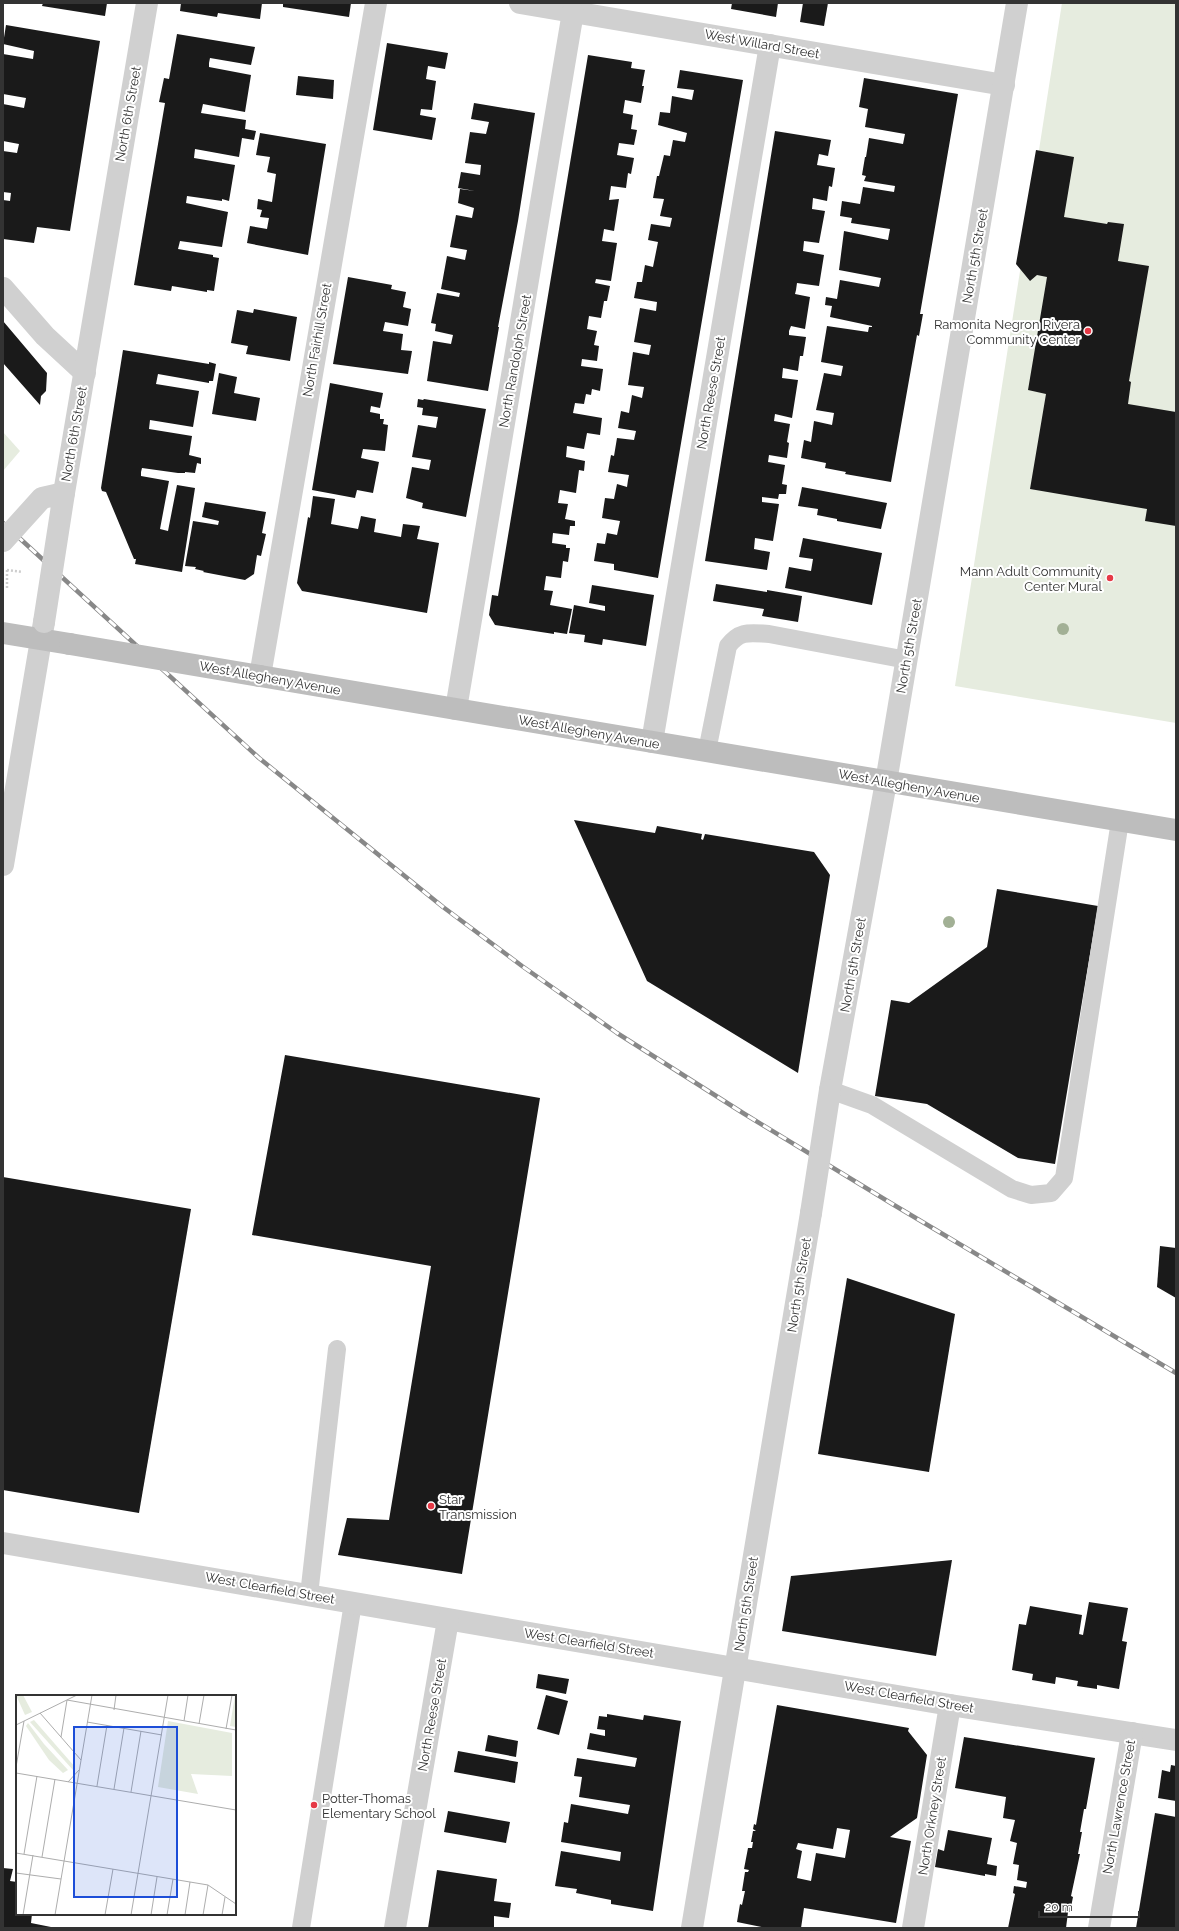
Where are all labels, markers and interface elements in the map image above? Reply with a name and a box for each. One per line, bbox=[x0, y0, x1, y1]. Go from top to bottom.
street label: West Willard Street bbox=[703, 27, 821, 62]
street label: North 6th Street bbox=[112, 64, 144, 163]
street label: North 5th Street bbox=[959, 207, 991, 305]
street label: North Fairhill Street bbox=[300, 281, 335, 398]
street label: North Randolph Street bbox=[496, 293, 534, 429]
place label: Ramonita Negron Rivera Community Center bbox=[934, 317, 1080, 347]
marker: Ramonita Negron Rivera Community Center bbox=[1083, 326, 1093, 336]
street label: North Reese Street bbox=[694, 335, 728, 451]
street label: North 6th Street bbox=[58, 384, 90, 483]
place label: Mann Adult Community Center Mural bbox=[960, 564, 1102, 594]
marker: Mann Adult Community Center Mural bbox=[1105, 573, 1115, 583]
street label: North 5th Street bbox=[893, 597, 925, 695]
street label: West Allegheny Avenue bbox=[198, 658, 342, 698]
street label: West Allegheny Avenue bbox=[517, 712, 661, 752]
street label: West Allegheny Avenue bbox=[837, 766, 981, 806]
street label: North 5th Street bbox=[837, 916, 869, 1014]
street label: North 5th Street bbox=[784, 1236, 814, 1334]
place label: Star Transmission bbox=[439, 1492, 517, 1522]
marker: Star Transmission bbox=[426, 1501, 436, 1511]
street label: North 5th Street bbox=[731, 1555, 761, 1653]
street label: West Clearfield Street bbox=[204, 1569, 337, 1607]
street label: West Clearfield Street bbox=[523, 1625, 656, 1661]
street label: North Reese Street bbox=[415, 1657, 449, 1773]
street label: West Clearfield Street bbox=[843, 1678, 976, 1716]
inset map bbox=[16, 1695, 236, 1915]
street label: North Lawrence Street bbox=[1100, 1738, 1138, 1875]
street label: North Orkney Street bbox=[915, 1755, 949, 1876]
place label: Potter-Thomas Elementary School bbox=[322, 1791, 436, 1821]
marker: Potter-Thomas Elementary School bbox=[309, 1800, 319, 1810]
scale bar bbox=[1039, 1893, 1139, 1919]
text: 20 m bbox=[1045, 1900, 1073, 1914]

